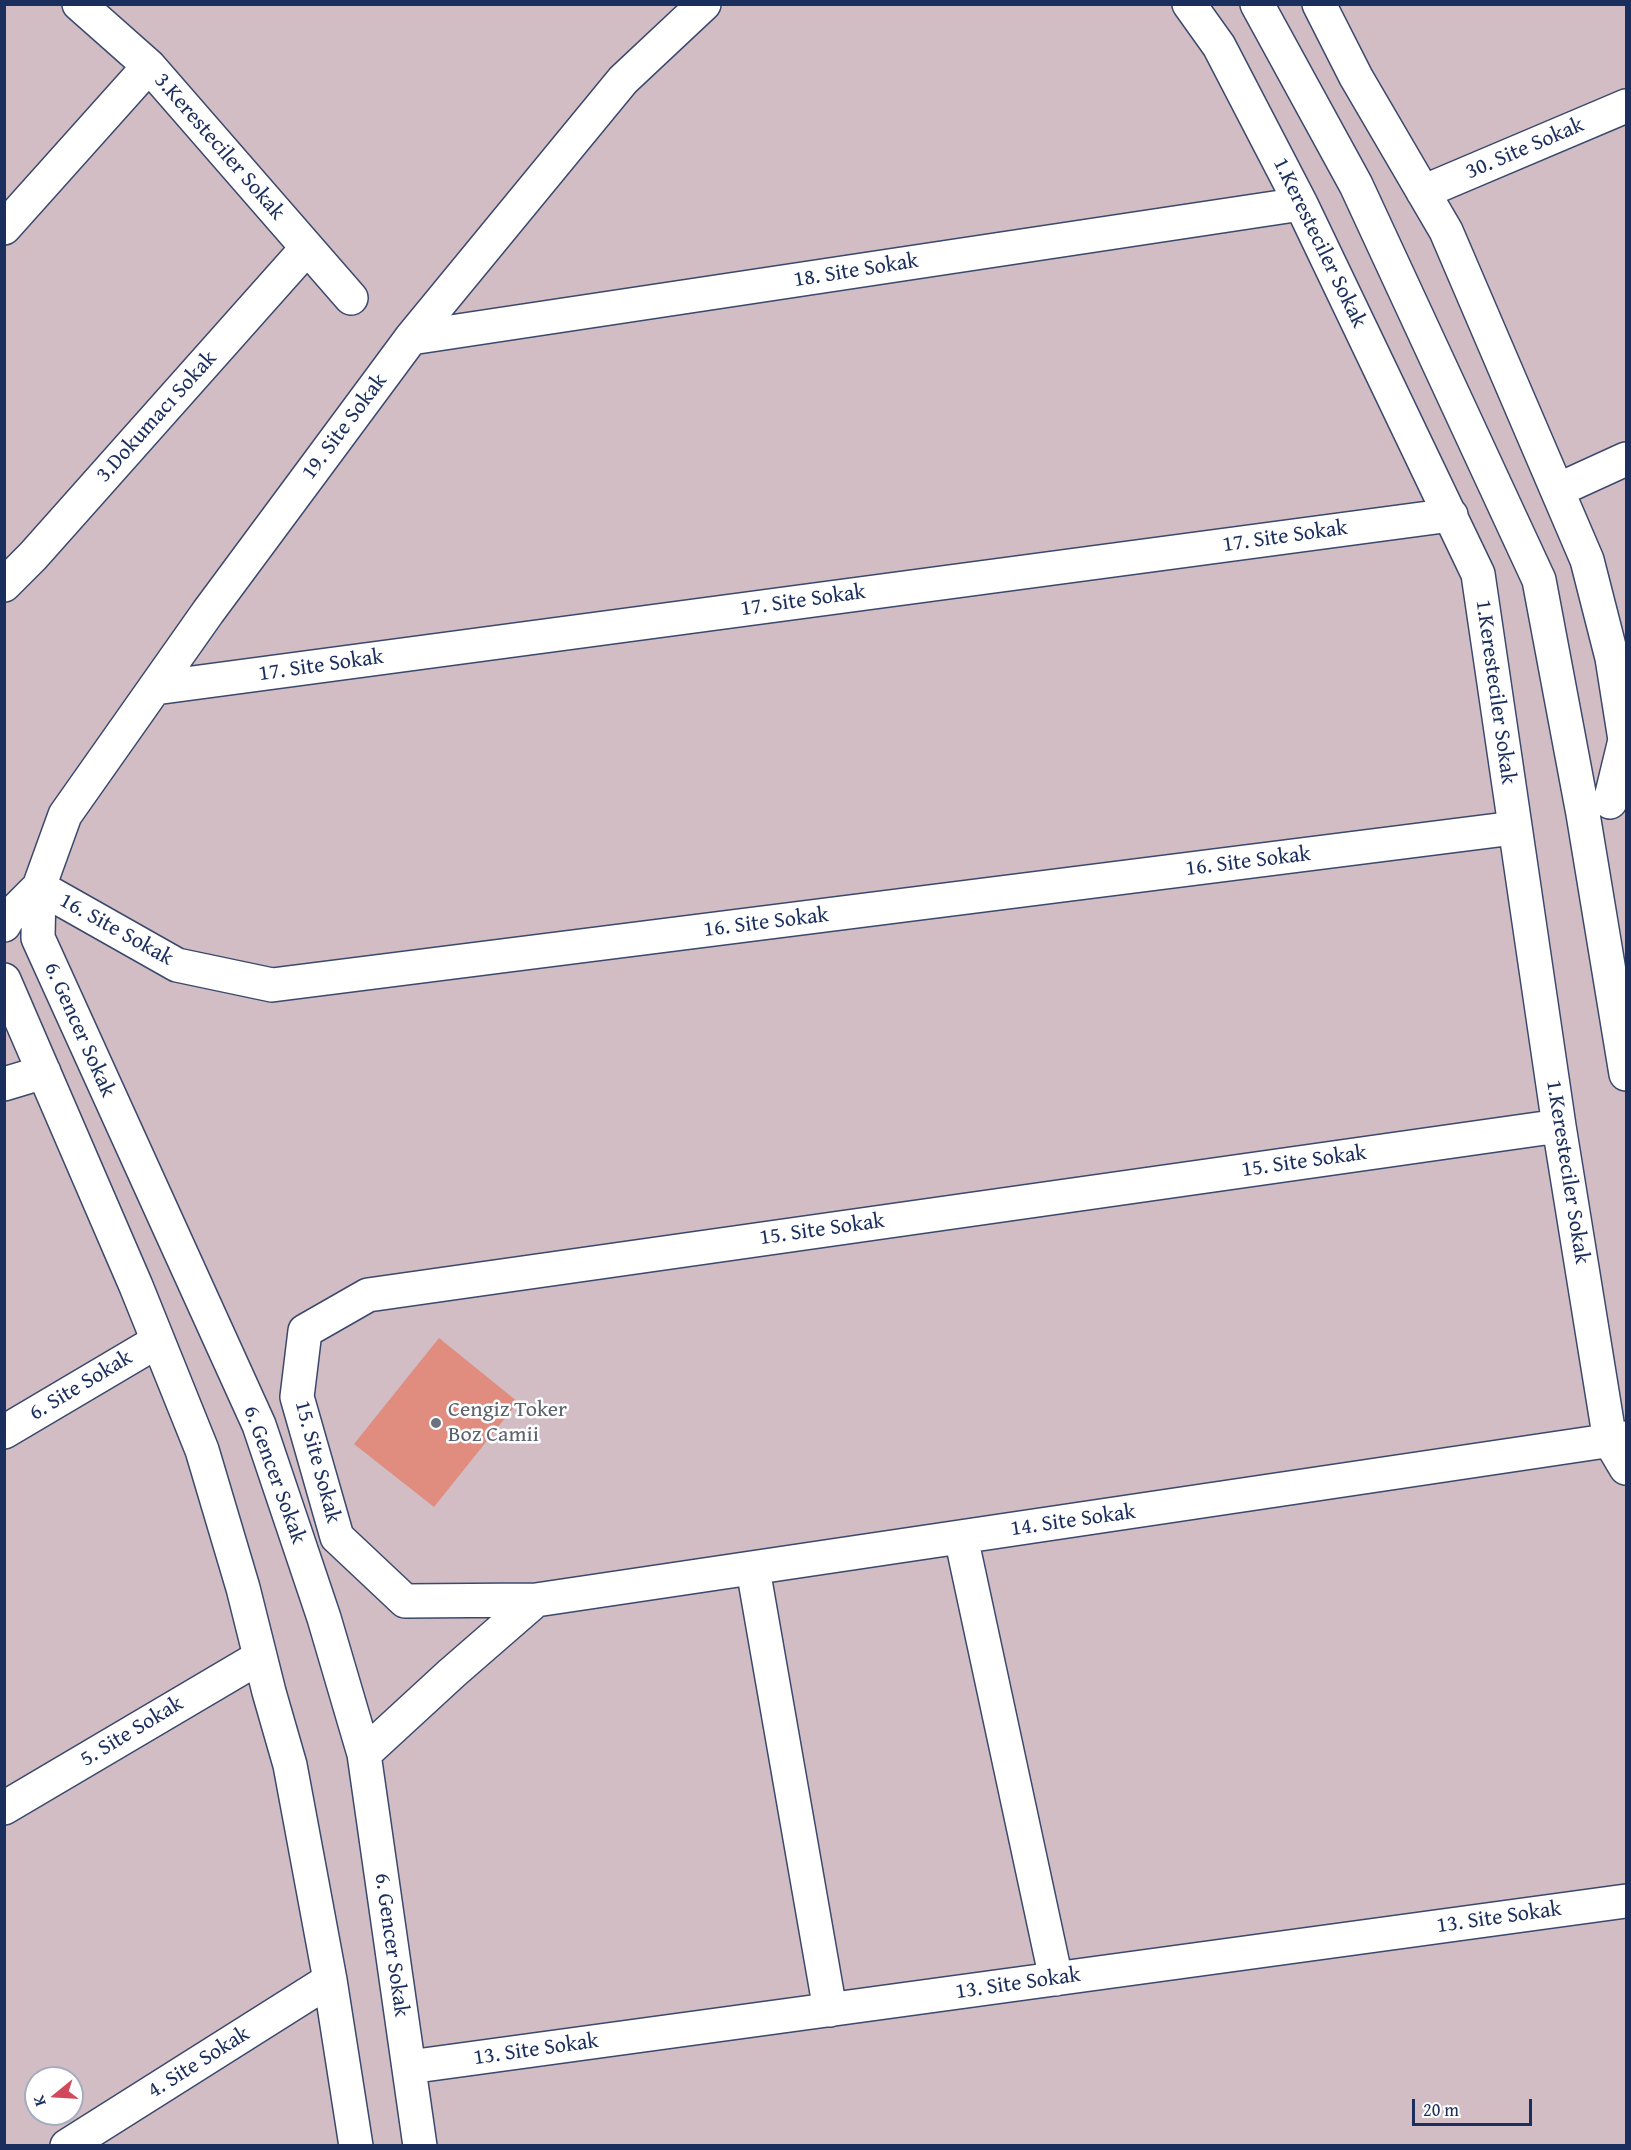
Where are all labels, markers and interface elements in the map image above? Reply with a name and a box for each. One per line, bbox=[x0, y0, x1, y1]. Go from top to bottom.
street label: 3.Keresteciler Sokak bbox=[148, 68, 290, 226]
street label: 30. Site Sokak bbox=[1462, 112, 1588, 186]
street label: 1.Keresteciler Sokak bbox=[1266, 154, 1372, 332]
street label: 18. Site Sokak bbox=[792, 248, 920, 294]
street label: 3.Dokumacı Sokak bbox=[91, 346, 223, 488]
street label: 19. Site Sokak bbox=[297, 369, 393, 485]
street label: 17. Site Sokak bbox=[1221, 515, 1349, 559]
street label: 17. Site Sokak bbox=[739, 579, 867, 623]
street label: 1.Keresteciler Sokak bbox=[1469, 598, 1521, 786]
street label: 17. Site Sokak bbox=[257, 644, 385, 688]
street label: 16. Site Sokak bbox=[1184, 841, 1312, 883]
street label: 16. Site Sokak bbox=[55, 888, 177, 972]
street label: 16. Site Sokak bbox=[702, 902, 830, 944]
street label: 6. Gencer Sokak bbox=[37, 958, 121, 1102]
street label: 1.Keresteciler Sokak bbox=[1539, 1078, 1595, 1266]
street label: 15. Site Sokak bbox=[1240, 1140, 1368, 1184]
street label: 15. Site Sokak bbox=[758, 1208, 886, 1252]
street label: 6. Site Sokak bbox=[25, 1345, 137, 1427]
place label: Cengiz Toker Boz Camii bbox=[448, 1397, 567, 1448]
street label: 15. Site Sokak bbox=[288, 1398, 346, 1526]
street label: 6. Gencer Sokak bbox=[237, 1402, 311, 1548]
marker: Cengiz Toker Boz Camii bbox=[429, 1416, 443, 1430]
street label: 14. Site Sokak bbox=[1009, 1499, 1137, 1543]
street label: 5. Site Sokak bbox=[76, 1691, 188, 1773]
street label: 6. Gencer Sokak bbox=[368, 1871, 414, 2019]
street label: 13. Site Sokak bbox=[1435, 1896, 1563, 1940]
street label: 13. Site Sokak bbox=[954, 1962, 1082, 2006]
street label: 4. Site Sokak bbox=[143, 2021, 255, 2105]
street label: 13. Site Sokak bbox=[472, 2028, 600, 2072]
north arrow bbox=[24, 2066, 84, 2126]
scale bar bbox=[1415, 2087, 1535, 2125]
text: K bbox=[26, 2092, 52, 2109]
text: 20 m bbox=[1423, 2096, 1459, 2123]

